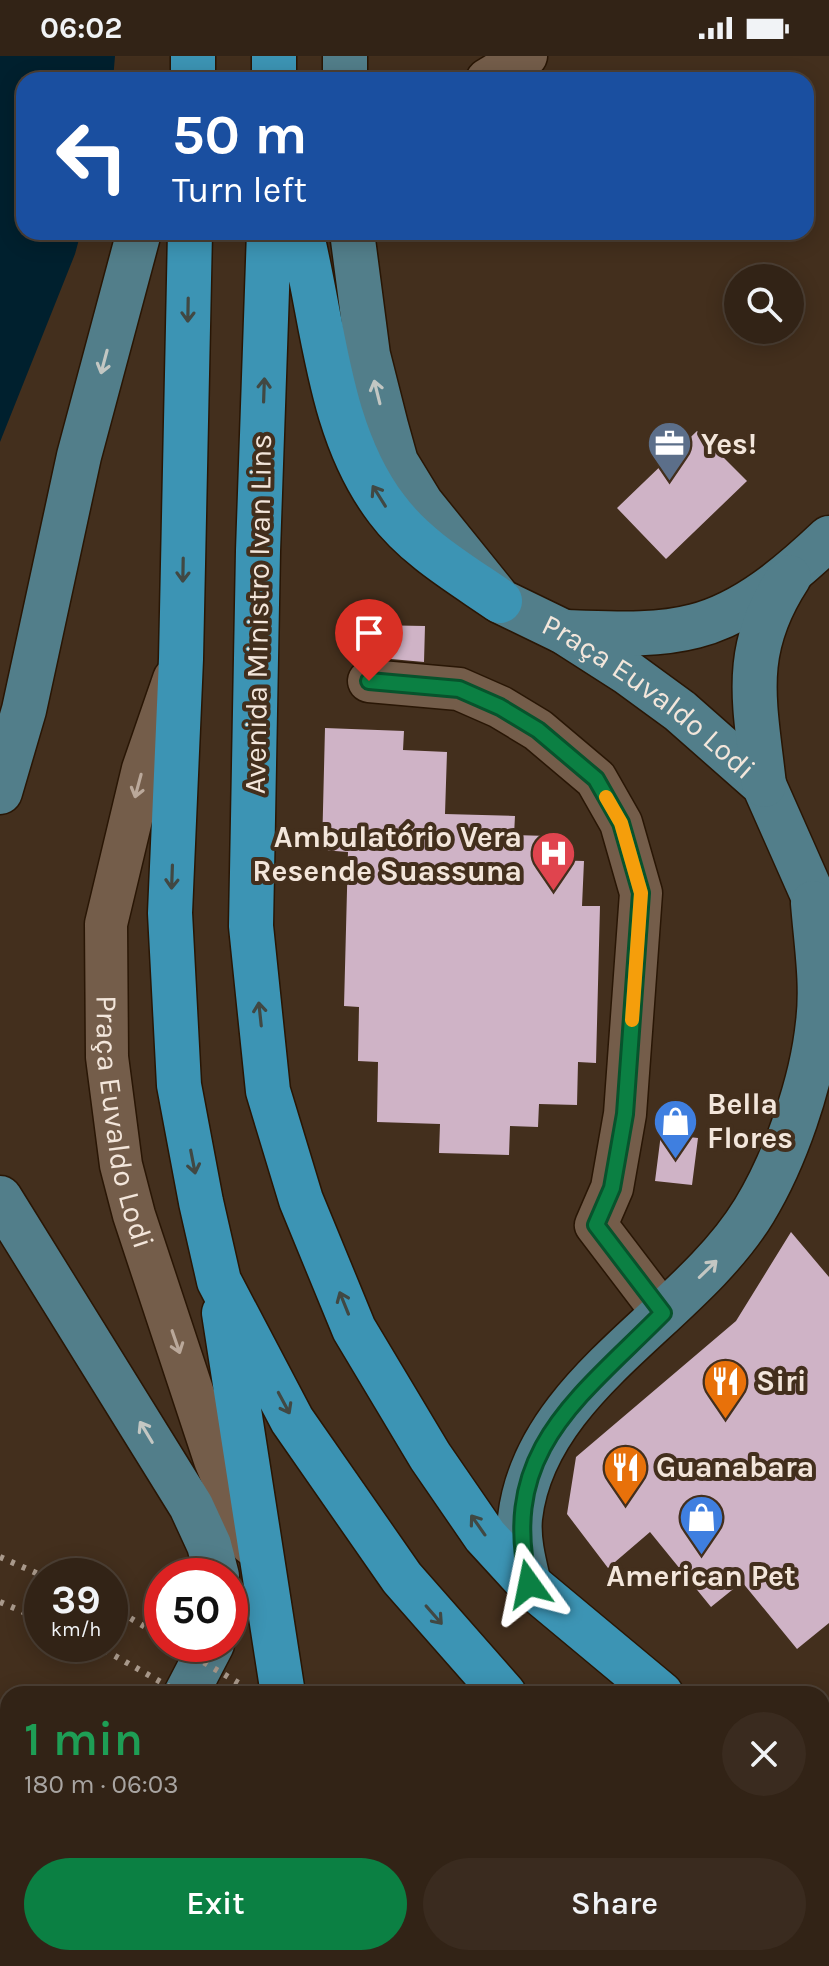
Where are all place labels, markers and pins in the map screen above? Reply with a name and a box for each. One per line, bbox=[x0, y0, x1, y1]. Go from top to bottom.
office icon: Yes! bbox=[646, 420, 694, 483]
place label: Yes! bbox=[701, 426, 757, 462]
pin bbox=[335, 599, 403, 681]
place label: Ambulatório Vera Resende Suassuna bbox=[252, 819, 522, 889]
hospital icon: Ambulatório Vera Resende Suassuna bbox=[529, 830, 577, 893]
place label: Bella Flores bbox=[707, 1086, 793, 1156]
shop icon: Bella Flores bbox=[652, 1097, 700, 1160]
restaurant icon: Siri bbox=[701, 1357, 749, 1420]
place label: Siri bbox=[756, 1363, 807, 1399]
restaurant icon: Guanabara bbox=[601, 1443, 649, 1506]
place label: Guanabara bbox=[656, 1449, 814, 1485]
shop icon: American Pet bbox=[677, 1494, 725, 1557]
place label: American Pet bbox=[606, 1558, 796, 1594]

